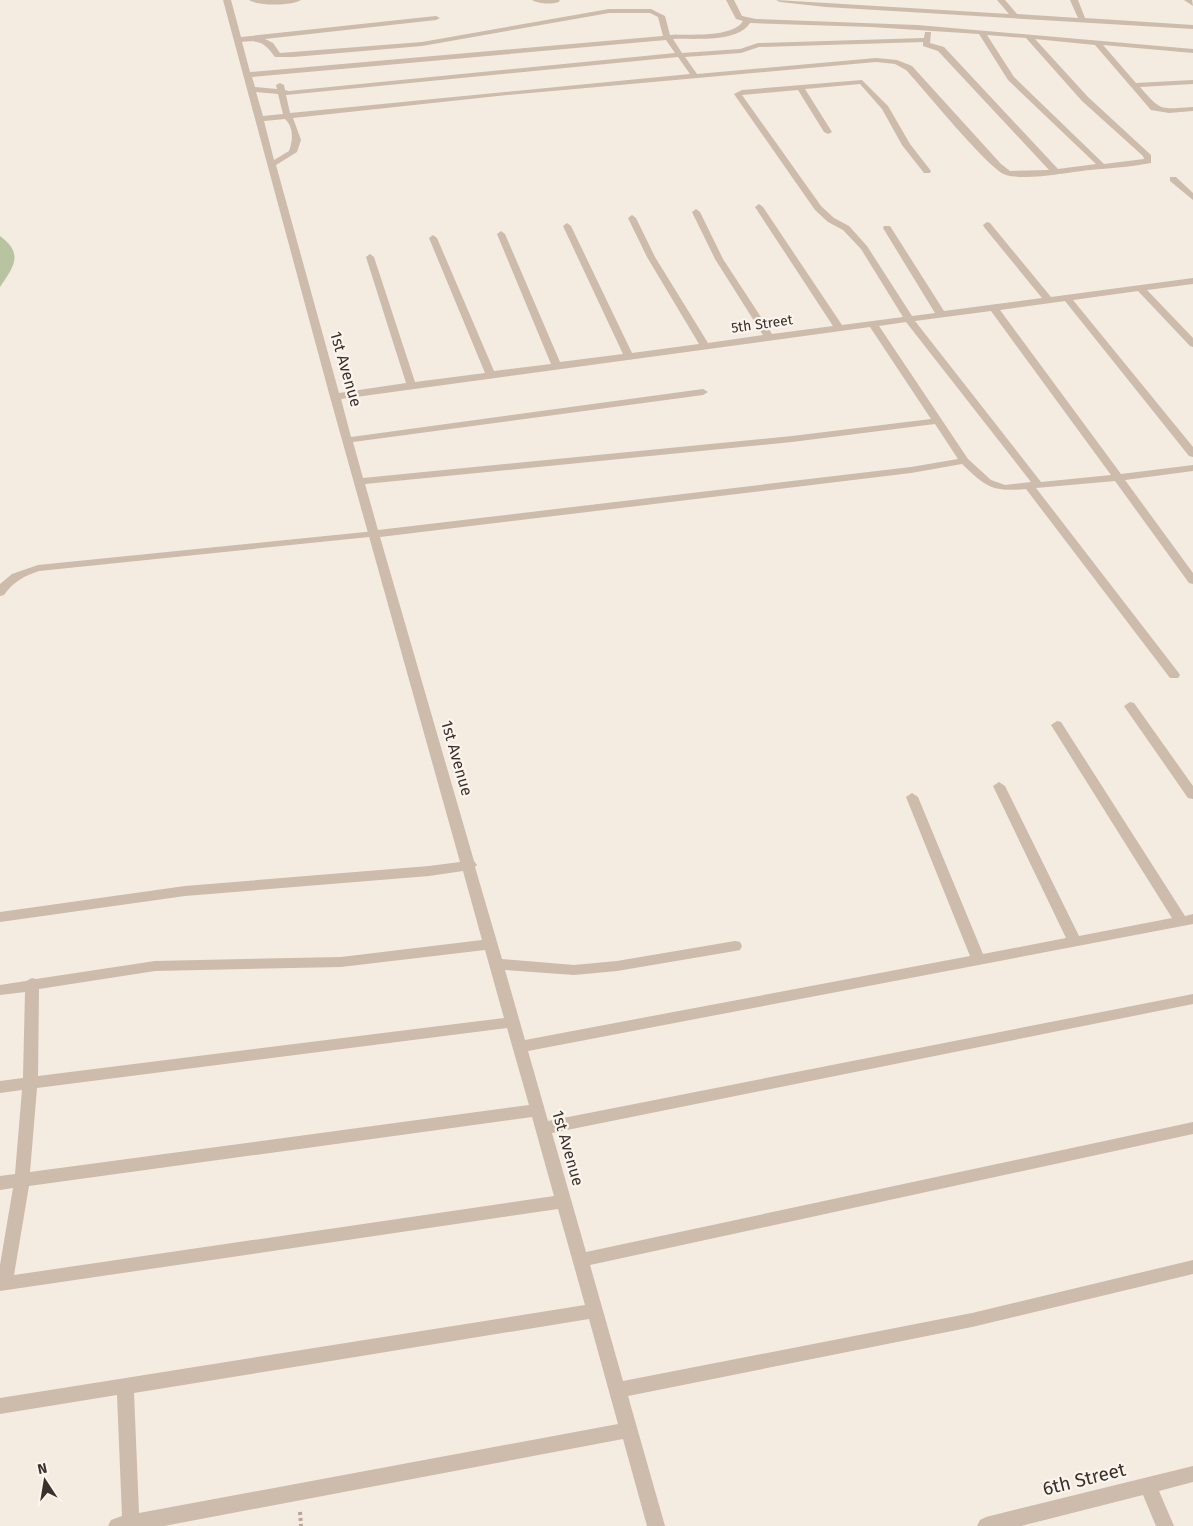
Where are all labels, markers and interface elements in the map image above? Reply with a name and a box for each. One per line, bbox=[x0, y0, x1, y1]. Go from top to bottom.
street label: 5th Street bbox=[730, 311, 795, 337]
street label: 1st Avenue bbox=[326, 329, 366, 409]
street label: 1st Avenue bbox=[437, 718, 477, 798]
street label: 1st Avenue bbox=[548, 1108, 588, 1188]
north arrow bbox=[20, 1456, 70, 1506]
street label: 6th Street bbox=[1040, 1458, 1128, 1500]
text: N bbox=[36, 1459, 49, 1478]

